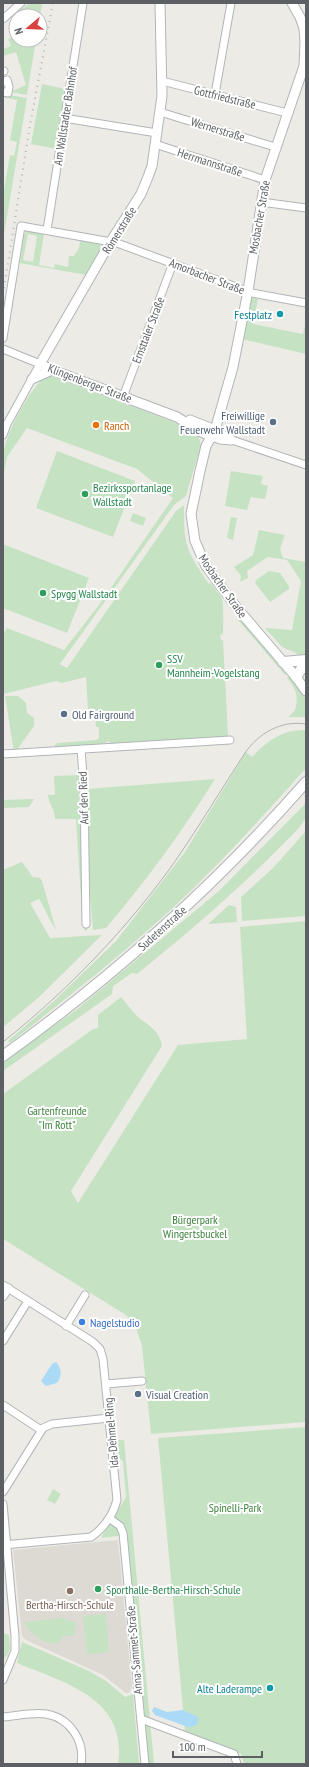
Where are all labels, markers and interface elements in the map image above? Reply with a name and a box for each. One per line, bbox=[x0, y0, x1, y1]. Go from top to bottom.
north arrow bbox=[8, 8, 48, 48]
text: N bbox=[11, 26, 26, 36]
street label: Am Wallstadter Bahnhof bbox=[50, 65, 80, 166]
street label: Gottfriedstraße bbox=[193, 82, 257, 112]
street label: Wernerstraße bbox=[189, 114, 247, 144]
street label: Herrmannstraße bbox=[176, 144, 244, 180]
street label: Mosbacher Straße bbox=[245, 179, 273, 255]
street label: Römerstraße bbox=[99, 204, 139, 256]
street label: Amorbacher Straße bbox=[167, 255, 247, 297]
street label: Ernsttaler Straße bbox=[128, 295, 168, 365]
place label: Festplatz bbox=[234, 307, 272, 322]
marker: Festplatz bbox=[275, 309, 285, 319]
street label: Klingenberger Straße bbox=[46, 360, 134, 406]
place label: Freiwillige Feuerwehr Wallstadt bbox=[180, 408, 266, 437]
marker: Freiwillige Feuerwehr Wallstadt bbox=[268, 417, 278, 427]
place label: Ranch bbox=[104, 418, 129, 433]
marker: Ranch bbox=[91, 420, 101, 430]
place label: Bezirkssportanlage Wallstadt bbox=[93, 480, 172, 509]
marker: Bezirkssportanlage Wallstadt bbox=[80, 489, 90, 499]
street label: Mosbacher Straße bbox=[195, 551, 251, 621]
place label: Spvgg Wallstadt bbox=[51, 586, 118, 601]
marker: Spvgg Wallstadt bbox=[38, 588, 48, 598]
place label: SSV Mannheim-Vogelstang bbox=[167, 651, 260, 680]
marker: SSV Mannheim-Vogelstang bbox=[154, 660, 164, 670]
place label: Old Fairground bbox=[72, 707, 134, 722]
marker: Old Fairground bbox=[59, 709, 69, 719]
street label: Auf den Ried bbox=[75, 771, 91, 825]
street label: Sudetenstraße bbox=[135, 902, 189, 954]
park label: Gartenfreunde "Im Rott" bbox=[27, 1103, 87, 1132]
park label: Bürgerpark Wingertsbuckel bbox=[163, 1212, 227, 1241]
place label: Nagelstudio bbox=[90, 1315, 140, 1330]
marker: Nagelstudio bbox=[77, 1317, 87, 1327]
place label: Visual Creation bbox=[145, 1387, 208, 1402]
marker: Visual Creation bbox=[133, 1389, 143, 1399]
street label: Ida-Dehmel-Ring bbox=[100, 1397, 122, 1469]
park label: Spinelli-Park bbox=[209, 1500, 262, 1515]
place label: Sporthalle-Bertha-Hirsch-Schule bbox=[106, 1582, 241, 1597]
marker: Sporthalle-Bertha-Hirsch-Schule bbox=[93, 1584, 103, 1594]
marker: Bertha-Hirsch-Schule bbox=[65, 1586, 75, 1596]
place label: Bertha-Hirsch-Schule bbox=[26, 1597, 114, 1612]
street label: Anna-Sammet-Straße bbox=[123, 1605, 145, 1695]
place label: Alte Laderampe bbox=[197, 1681, 262, 1696]
marker: Alte Laderampe bbox=[265, 1683, 275, 1693]
scale bar bbox=[173, 1733, 262, 1759]
text: 100 m bbox=[179, 1739, 206, 1754]

